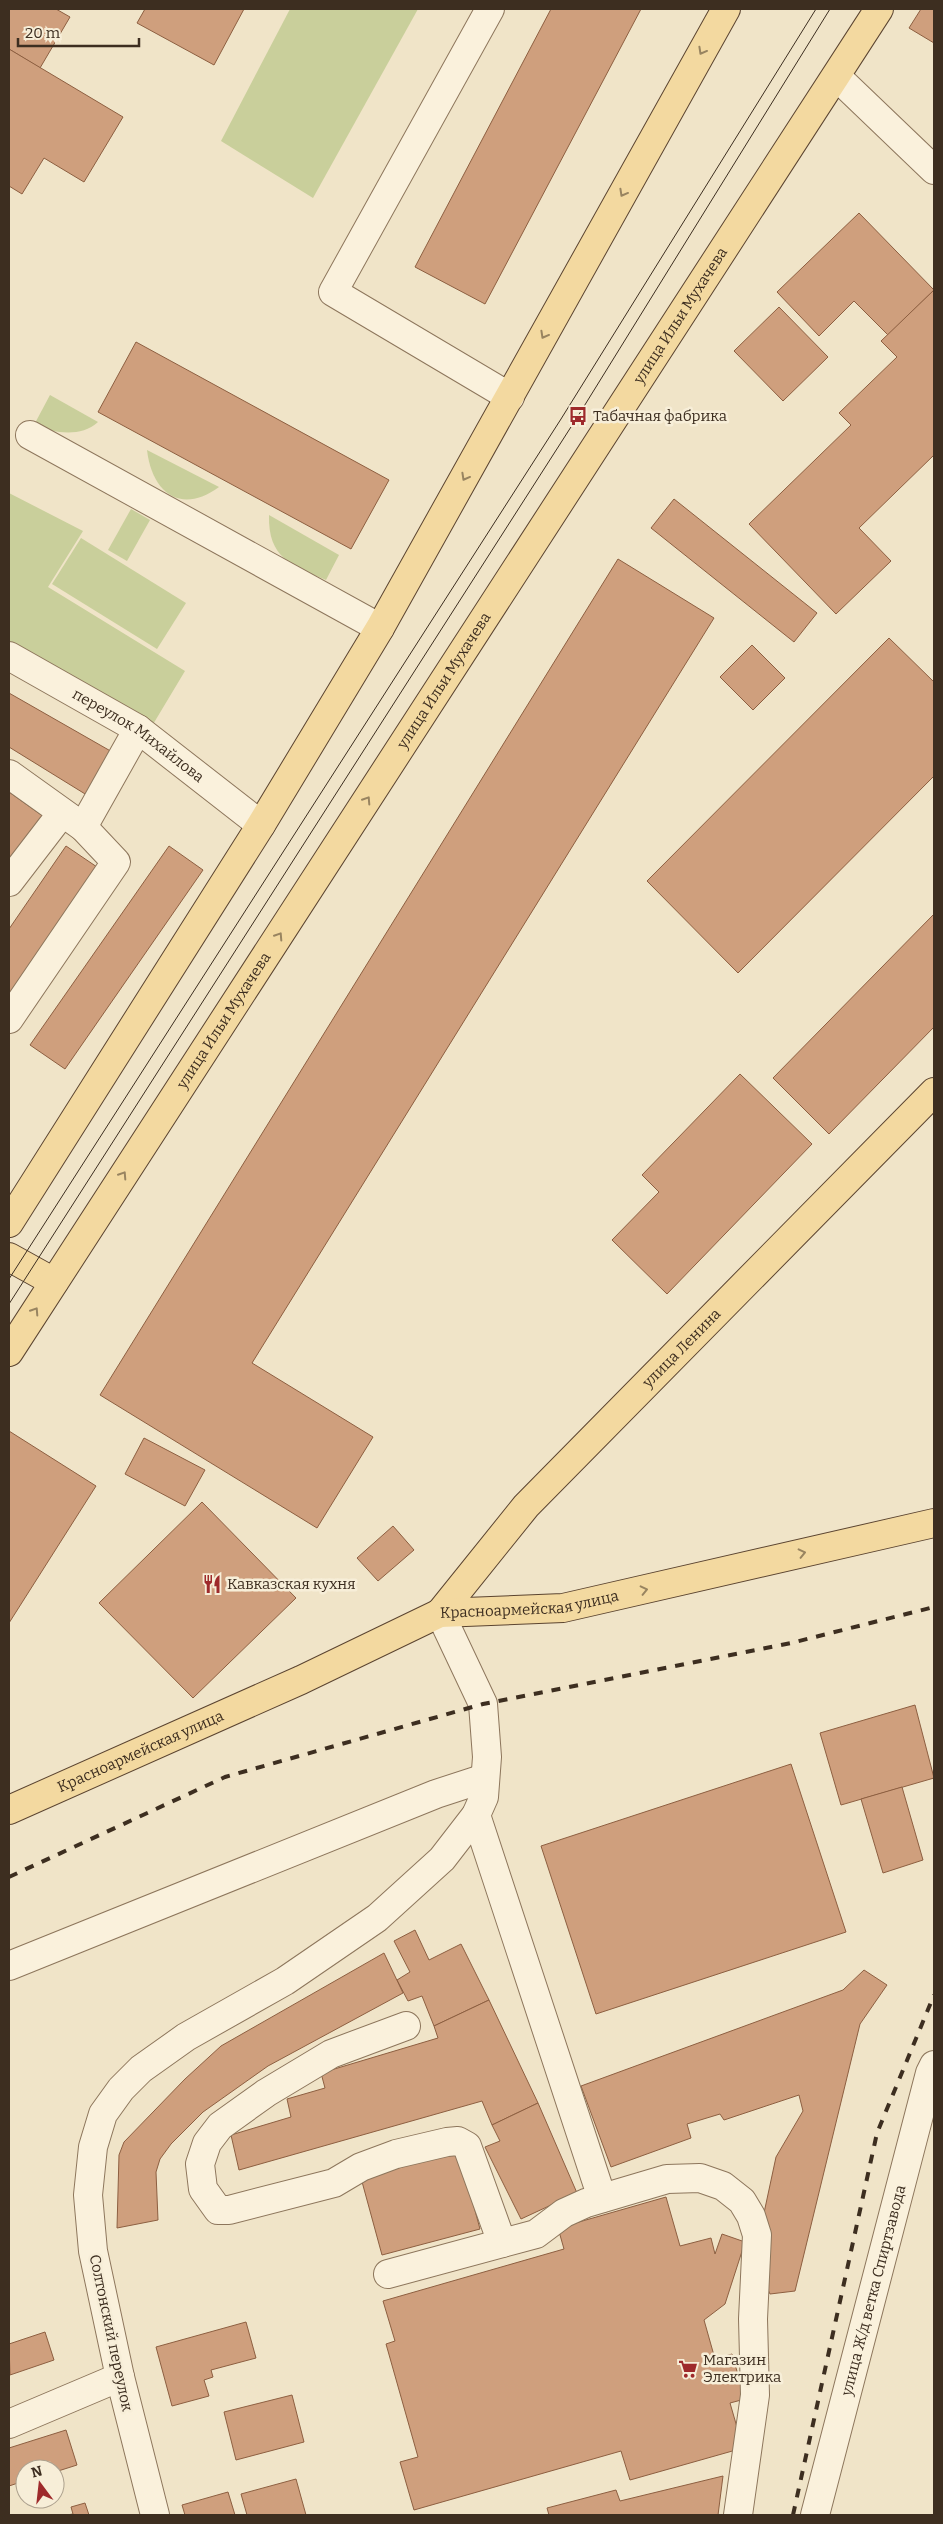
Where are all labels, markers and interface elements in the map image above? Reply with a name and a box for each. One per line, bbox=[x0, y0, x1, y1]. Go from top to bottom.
scale bar bbox=[18, 15, 139, 47]
text: 20 m bbox=[25, 24, 61, 42]
one-way arrow bbox=[699, 46, 709, 55]
one-way arrow bbox=[620, 188, 630, 197]
street label: улица Ильи Мухачева bbox=[629, 244, 731, 388]
one-way arrow bbox=[541, 330, 551, 339]
bus stop icon: Табачная фабрика bbox=[567, 405, 589, 427]
place label: Табачная фабрика bbox=[593, 407, 727, 425]
one-way arrow bbox=[461, 472, 471, 481]
street label: улица Ильи Мухачева bbox=[393, 609, 495, 753]
street label: переулок Михайлова bbox=[69, 685, 208, 786]
one-way arrow bbox=[361, 796, 371, 805]
one-way arrow bbox=[273, 932, 282, 942]
street label: улица Ильи Мухачева bbox=[172, 949, 275, 1093]
one-way arrow bbox=[117, 1171, 127, 1180]
street label: улица Ленина bbox=[638, 1305, 724, 1392]
one-way arrow bbox=[29, 1308, 38, 1317]
one-way arrow bbox=[798, 1548, 807, 1559]
restaurant icon: Кавказская кухня bbox=[201, 1573, 223, 1595]
place label: Кавказская кухня bbox=[227, 1575, 356, 1593]
one-way arrow bbox=[639, 1585, 648, 1596]
street label: Красноармейская улица bbox=[440, 1587, 621, 1622]
street label: Красноармейская улица bbox=[55, 1707, 226, 1796]
street label: улица Ж/д ветка Спиртзавода bbox=[837, 2183, 909, 2399]
street label: Солтонский переулок bbox=[86, 2253, 136, 2413]
place label: Магазин Электрика bbox=[703, 2351, 781, 2386]
supermarket icon: Магазин Электрика bbox=[677, 2358, 699, 2380]
north arrow bbox=[15, 2459, 65, 2509]
text: N bbox=[29, 2462, 44, 2482]

